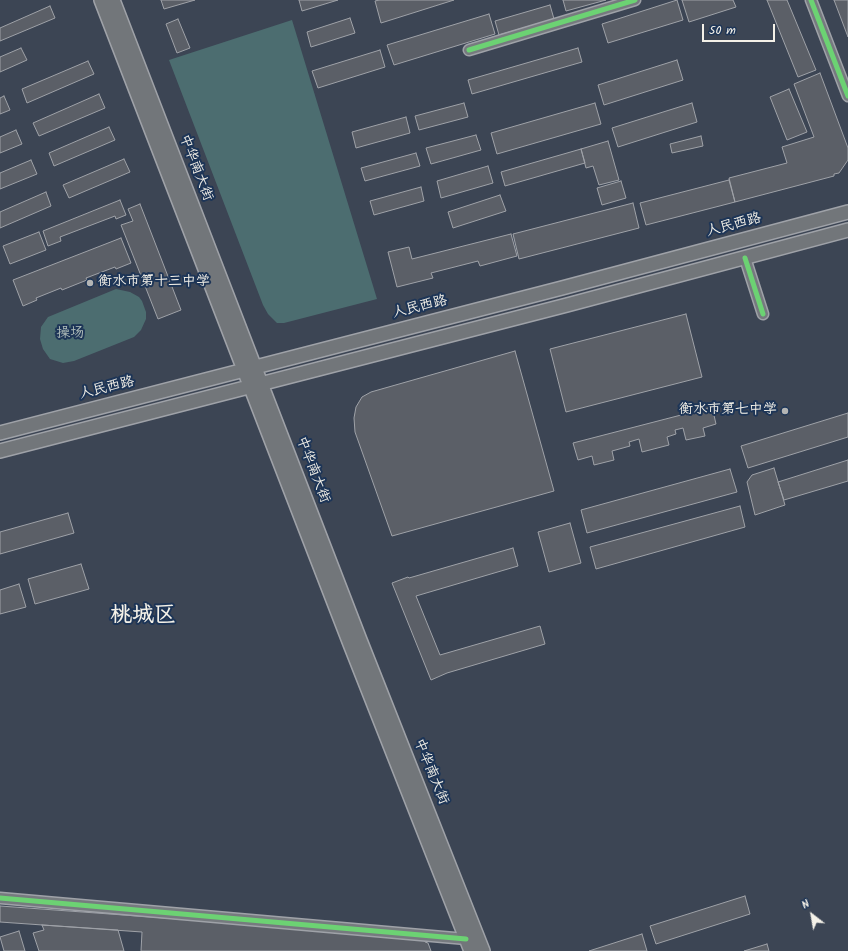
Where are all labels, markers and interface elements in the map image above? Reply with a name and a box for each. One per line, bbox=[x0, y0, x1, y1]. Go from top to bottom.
scale bar bbox=[704, 16, 777, 42]
text: 50 m bbox=[709, 21, 736, 40]
street label: 中华南大街 bbox=[175, 132, 215, 204]
street label: 人民西路 bbox=[705, 211, 763, 241]
place label: 衡水市第十三中学 bbox=[98, 275, 210, 291]
marker: 衡水市第十三中学 bbox=[85, 278, 95, 288]
street label: 人民西路 bbox=[391, 293, 449, 323]
park label: 操场 bbox=[56, 327, 84, 343]
street label: 人民西路 bbox=[78, 374, 136, 404]
place label: 衡水市第七中学 bbox=[679, 403, 777, 419]
marker: 衡水市第七中学 bbox=[780, 406, 790, 416]
street label: 中华南大街 bbox=[292, 434, 332, 506]
district label: 桃城区 bbox=[110, 604, 176, 630]
street label: 中华南大街 bbox=[409, 736, 451, 808]
north arrow bbox=[792, 895, 832, 935]
text: N bbox=[798, 895, 813, 914]

